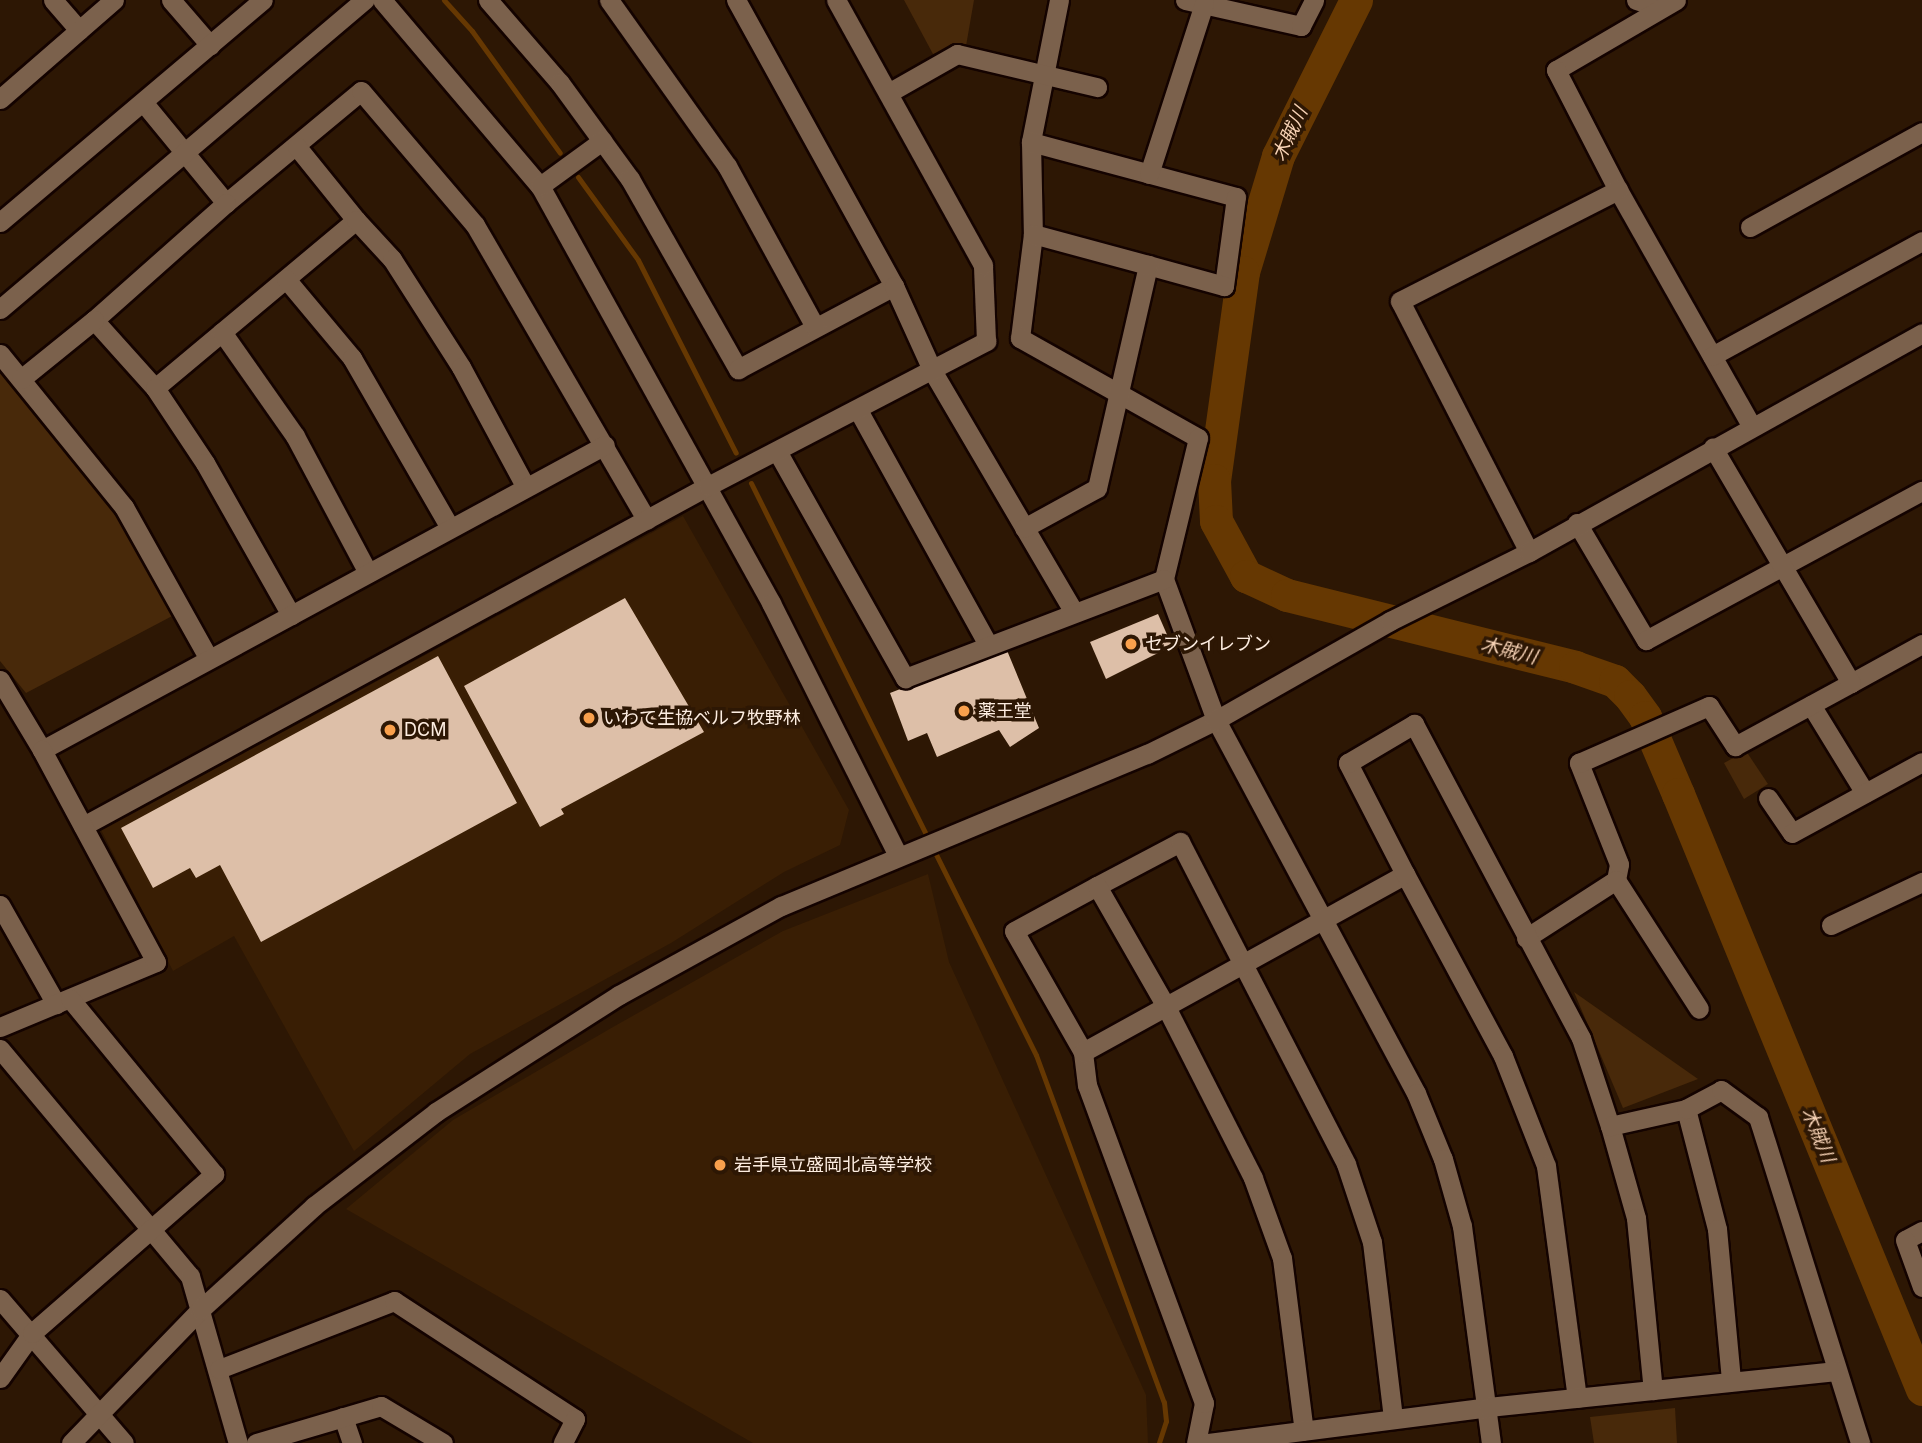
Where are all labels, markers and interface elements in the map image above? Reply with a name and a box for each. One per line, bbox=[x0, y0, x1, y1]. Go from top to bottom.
water label: 木賊川 bbox=[1268, 103, 1312, 165]
place label: セブンイレブン bbox=[1145, 633, 1271, 655]
water label: 木賊川 bbox=[1479, 633, 1539, 669]
marker: セブンイレブン bbox=[1123, 636, 1139, 652]
place label: 薬王堂 bbox=[978, 700, 1032, 722]
marker: 薬王堂 bbox=[956, 703, 972, 719]
place label: いわて生協ベルフ牧野林 bbox=[603, 707, 801, 729]
marker: いわて生協ベルフ牧野林 bbox=[581, 710, 597, 726]
place label: DCM bbox=[404, 719, 446, 741]
marker: DCM bbox=[382, 722, 398, 738]
water label: 木賊川 bbox=[1797, 1104, 1839, 1166]
place label: 岩手県立盛岡北高等学校 bbox=[734, 1154, 932, 1176]
marker: 岩手県立盛岡北高等学校 bbox=[712, 1157, 728, 1173]

